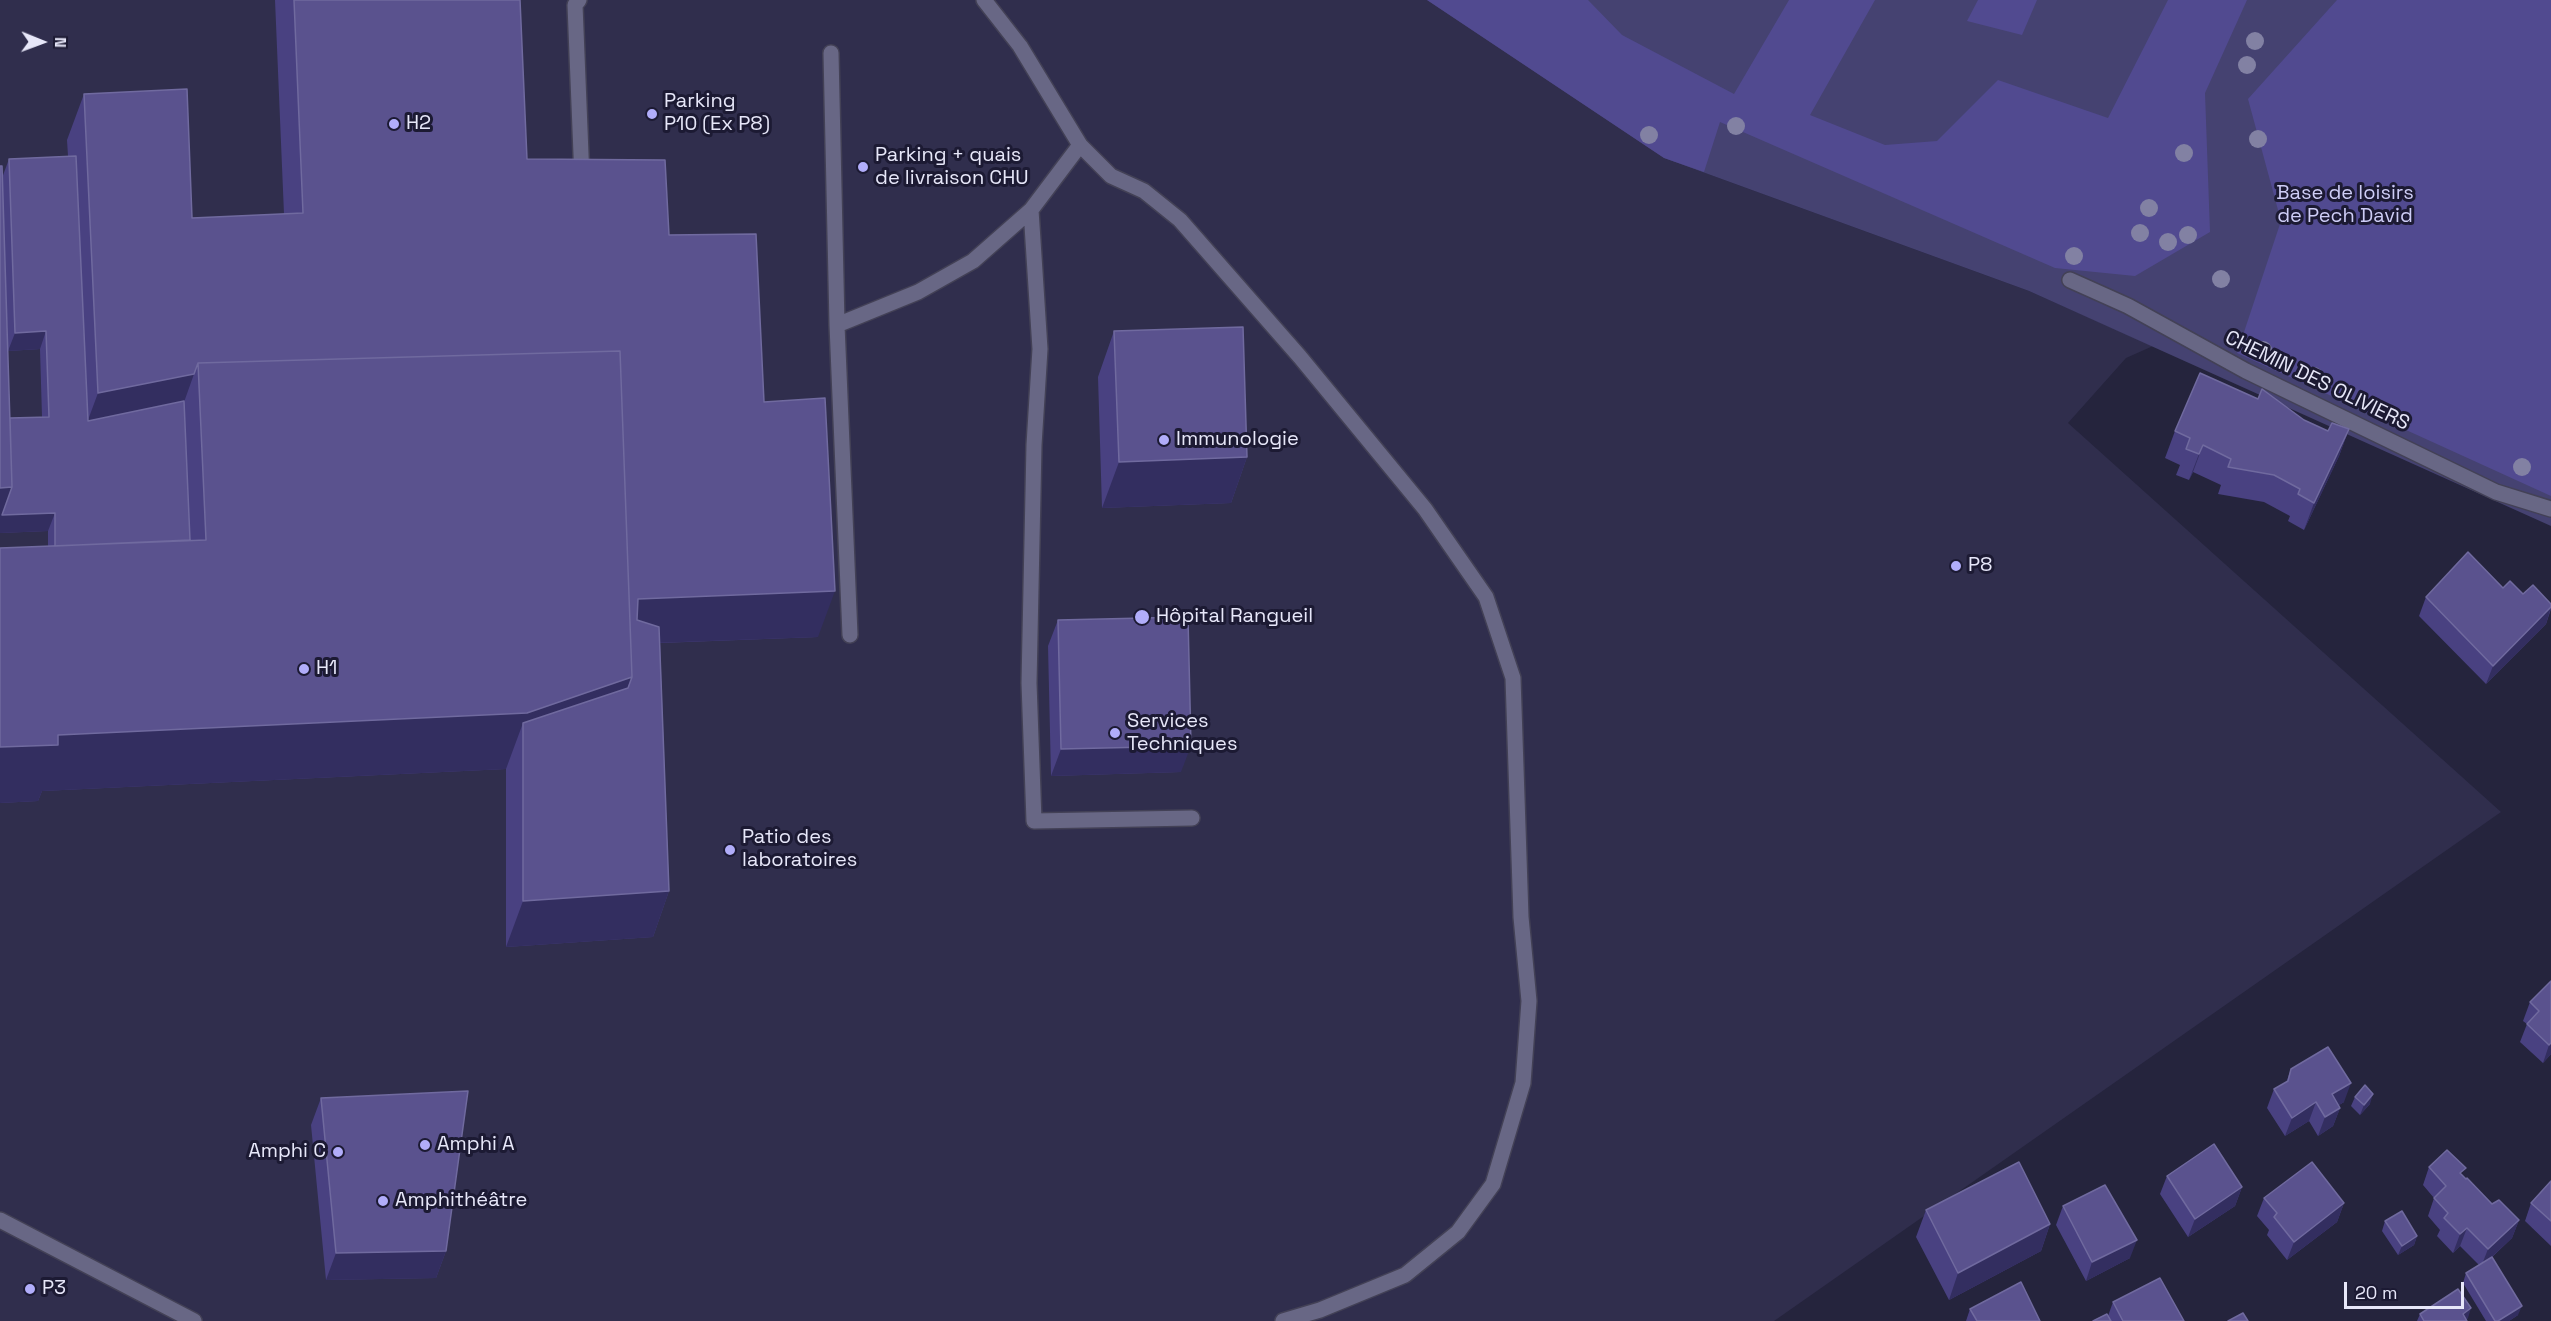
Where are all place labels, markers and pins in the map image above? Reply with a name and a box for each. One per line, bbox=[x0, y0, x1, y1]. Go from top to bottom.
place label: Parking P10 (Ex P8) bbox=[664, 90, 770, 137]
marker: Parking P10 (Ex P8) bbox=[645, 107, 659, 121]
place label: H2 bbox=[406, 112, 431, 136]
marker: H2 bbox=[387, 117, 401, 131]
place label: Parking + quais de livraison CHU bbox=[875, 144, 1029, 191]
marker: Parking + quais de livraison CHU bbox=[856, 160, 870, 174]
place label: Immunologie bbox=[1176, 428, 1299, 452]
marker: Immunologie bbox=[1157, 433, 1171, 447]
place label: P8 bbox=[1968, 554, 1992, 578]
marker: P8 bbox=[1949, 559, 1963, 573]
place label: Hôpital Rangueil bbox=[1156, 605, 1313, 629]
marker: Hôpital Rangueil bbox=[1133, 608, 1151, 626]
place label: H1 bbox=[316, 657, 337, 681]
marker: H1 bbox=[297, 662, 311, 676]
place label: Services Techniques bbox=[1127, 710, 1237, 757]
marker: Services Techniques bbox=[1108, 726, 1122, 740]
place label: Patio des laboratoires bbox=[742, 826, 857, 873]
marker: Patio des laboratoires bbox=[723, 843, 737, 857]
place label: Amphi A bbox=[437, 1133, 515, 1157]
marker: Amphi A bbox=[418, 1138, 432, 1152]
place label: Amphi C bbox=[248, 1140, 326, 1164]
marker: Amphi C bbox=[331, 1145, 345, 1159]
place label: Amphithéâtre bbox=[395, 1189, 527, 1213]
marker: Amphithéâtre bbox=[376, 1194, 390, 1208]
place label: P3 bbox=[42, 1277, 66, 1301]
marker: P3 bbox=[23, 1282, 37, 1296]

